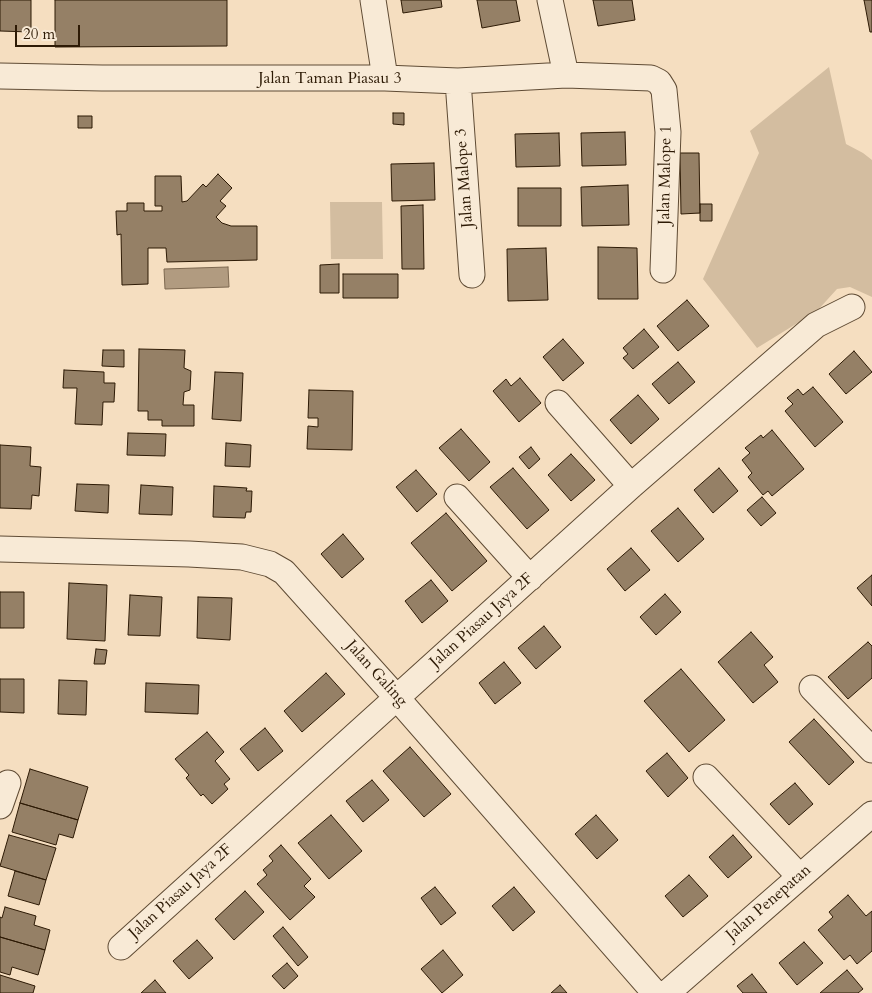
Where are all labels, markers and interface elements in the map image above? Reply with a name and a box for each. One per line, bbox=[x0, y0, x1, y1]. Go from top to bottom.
scale bar bbox=[18, 15, 82, 47]
text: 20 m bbox=[23, 24, 55, 44]
street label: Jalan Taman Piasau 3 bbox=[258, 69, 402, 89]
street label: Jalan Malope 1 bbox=[656, 125, 676, 225]
street label: Jalan Malope 3 bbox=[452, 128, 478, 228]
street label: Jalan Piasau Jaya 2F bbox=[426, 570, 538, 672]
street label: Jalan Galing bbox=[341, 637, 411, 711]
street label: Jalan Piasau Jaya 2F bbox=[125, 841, 237, 943]
street label: Jalan Penepatan bbox=[723, 861, 815, 945]

